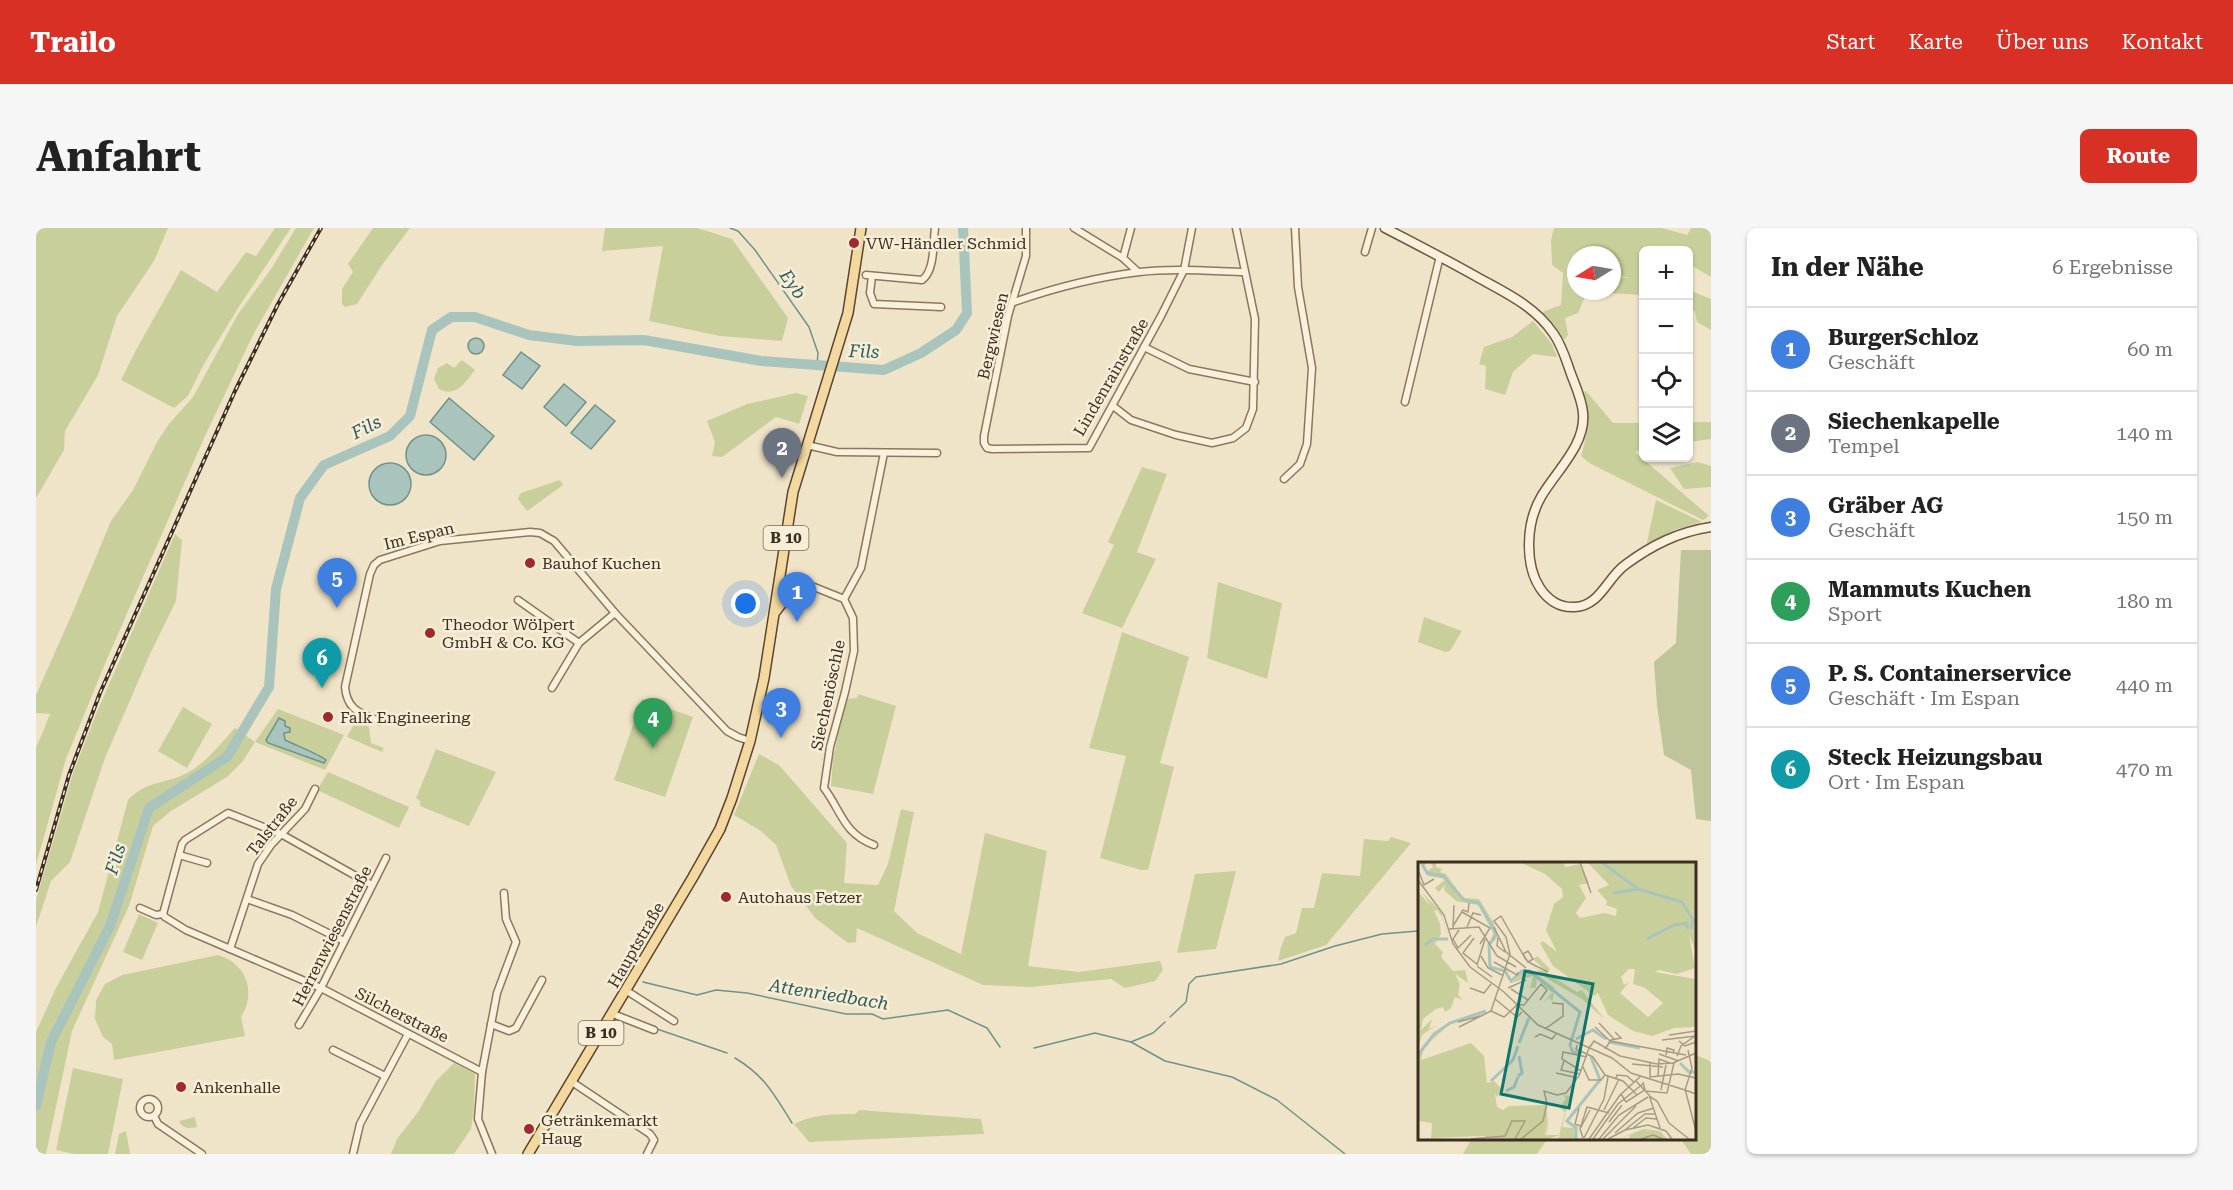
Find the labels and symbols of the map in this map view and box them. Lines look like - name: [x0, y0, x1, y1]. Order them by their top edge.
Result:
- place label: VW-Händler Schmid: [866, 234, 1027, 253]
- marker: VW-Händler Schmid: [847, 236, 861, 250]
- north arrow: [1567, 246, 1621, 300]
- water label: Eyb: [775, 264, 811, 303]
- street label: Bergwiesen: [974, 291, 1012, 381]
- street label: Lindenrainstraße: [1070, 315, 1152, 439]
- water label: Fils: [847, 340, 880, 362]
- water label: Fils: [347, 411, 385, 444]
- pin: 2: [762, 428, 802, 478]
- street label: Im Espan: [382, 518, 456, 554]
- road number: B 10: [764, 526, 808, 550]
- place label: Bauhof Kuchen: [542, 554, 661, 573]
- marker: Bauhof Kuchen: [523, 556, 537, 570]
- pin: 5: [318, 558, 356, 608]
- pin: 1: [778, 572, 816, 622]
- your location: [731, 589, 760, 618]
- place label: Theodor Wölpert GmbH & Co. KG: [442, 615, 575, 652]
- marker: Theodor Wölpert GmbH & Co. KG: [423, 626, 437, 640]
- pin: 6: [302, 638, 342, 688]
- street label: Siechenöschle: [807, 638, 849, 752]
- pin: 3: [762, 688, 800, 738]
- pin: 4: [634, 698, 672, 748]
- place label: Falk Engineering: [340, 708, 471, 727]
- marker: Falk Engineering: [321, 710, 335, 724]
- street label: Talstraße: [243, 792, 301, 860]
- water label: Fils: [100, 841, 130, 878]
- street label: Herrenwiesenstraße: [288, 862, 376, 1009]
- inset map: [1418, 862, 1696, 1139]
- place label: Autohaus Fetzer: [738, 888, 862, 907]
- marker: Autohaus Fetzer: [719, 890, 733, 904]
- street label: Hauptstraße: [604, 899, 668, 991]
- water label: Attenriedbach: [767, 974, 890, 1014]
- street label: Silcherstraße: [352, 983, 452, 1047]
- road number: B 10: [578, 1021, 624, 1045]
- place label: Ankenhalle: [193, 1078, 281, 1097]
- marker: Ankenhalle: [174, 1080, 188, 1094]
- place label: Getränkemarkt Haug: [541, 1111, 658, 1148]
- marker: Getränkemarkt Haug: [522, 1122, 536, 1136]

